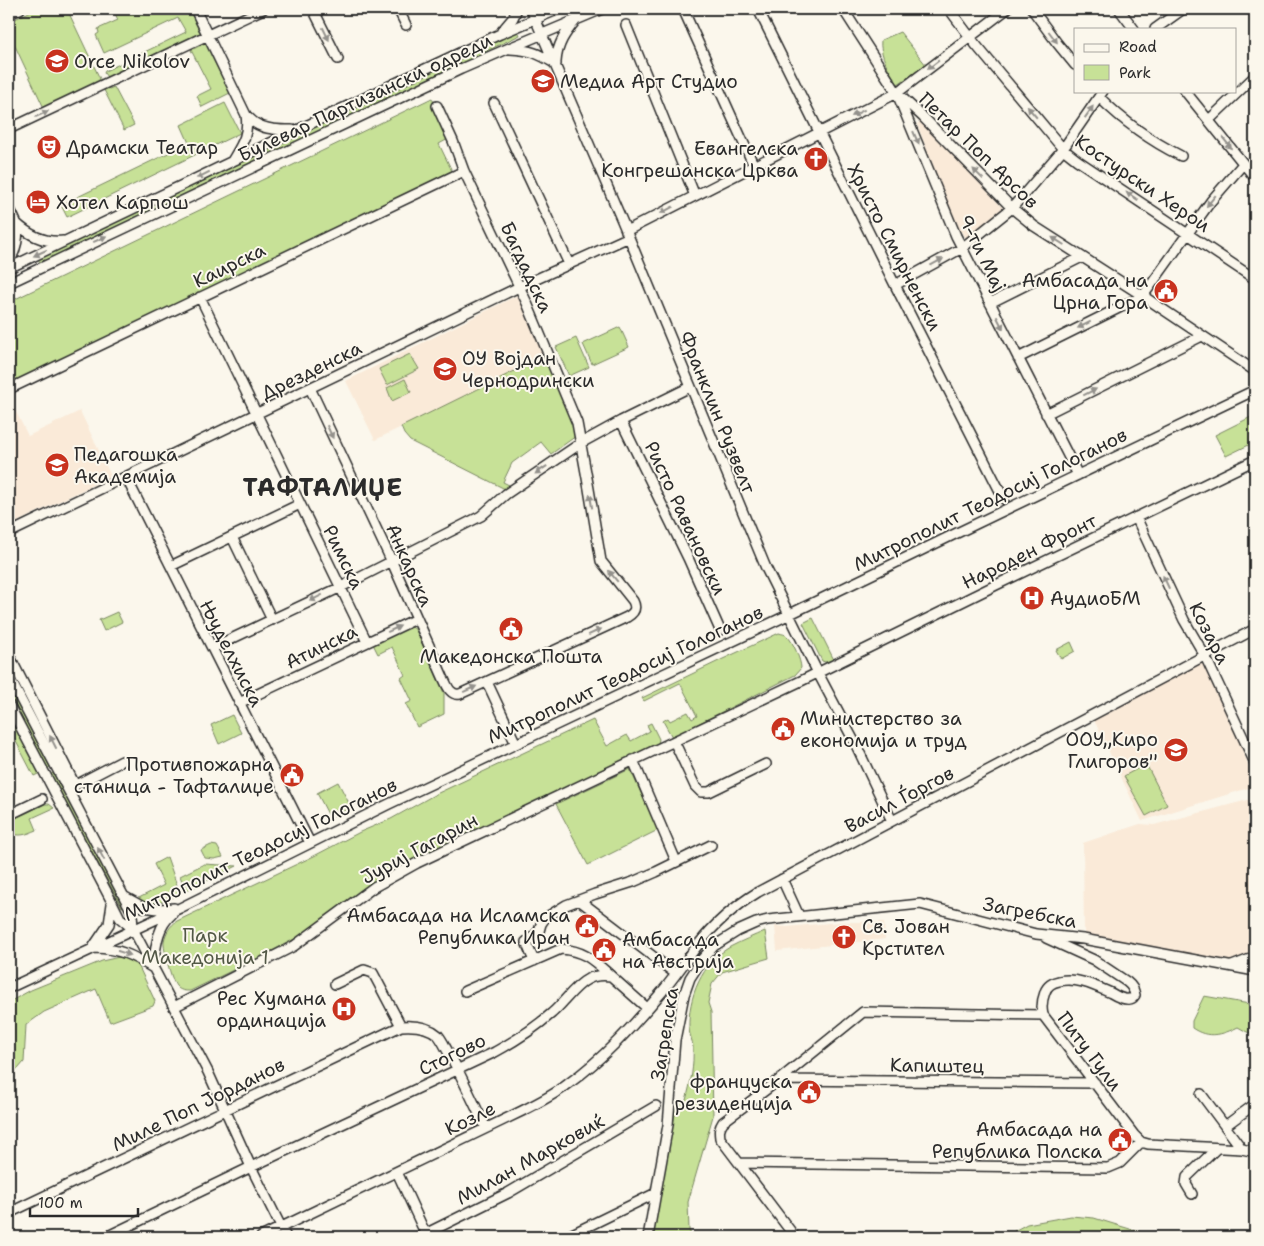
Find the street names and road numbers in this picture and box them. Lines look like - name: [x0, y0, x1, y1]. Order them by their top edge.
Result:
- street label: Булевар Партизански одреди: [234, 27, 496, 167]
- street label: Петар Поп Арсов: [913, 87, 1044, 214]
- street label: Костурски Херои: [1070, 129, 1215, 238]
- street label: Христо Смирненски: [842, 159, 948, 335]
- street label: 9-ти Мај: [953, 210, 1012, 296]
- street label: Багдадска: [495, 218, 559, 317]
- street label: Каирска: [189, 237, 270, 294]
- street label: Франклин Рузвелт: [674, 327, 762, 497]
- street label: Дрезденска: [257, 335, 366, 406]
- street label: Митрополит Теодосиј Гологанов: [849, 422, 1131, 577]
- street label: Ристо Равановски: [639, 437, 732, 599]
- street label: Народен Фронт: [958, 508, 1101, 595]
- street label: Анкарска: [380, 520, 439, 611]
- street label: Римска: [317, 521, 370, 594]
- street label: Њуделхиска: [194, 596, 269, 711]
- street label: Козара: [1183, 598, 1236, 669]
- street label: Митрополит Теодосиј Гологанов: [483, 599, 767, 750]
- street label: Атинска: [281, 618, 361, 675]
- street label: Васил Ѓоргов: [840, 759, 958, 839]
- street label: Митрополит Теодосиј Гологанов: [119, 772, 401, 927]
- street label: Јуриј Гагарин: [356, 807, 482, 890]
- street label: Загребска: [981, 891, 1079, 934]
- street label: Загрепска: [645, 985, 684, 1083]
- street label: Питу Гули: [1052, 1007, 1128, 1096]
- street label: Стогово: [414, 1027, 490, 1081]
- street label: Миле Поп Јорданов: [108, 1052, 289, 1157]
- street label: Капиштец: [890, 1052, 985, 1079]
- street label: Козле: [441, 1096, 500, 1141]
- street label: Милан Марковиќ: [452, 1108, 609, 1211]

